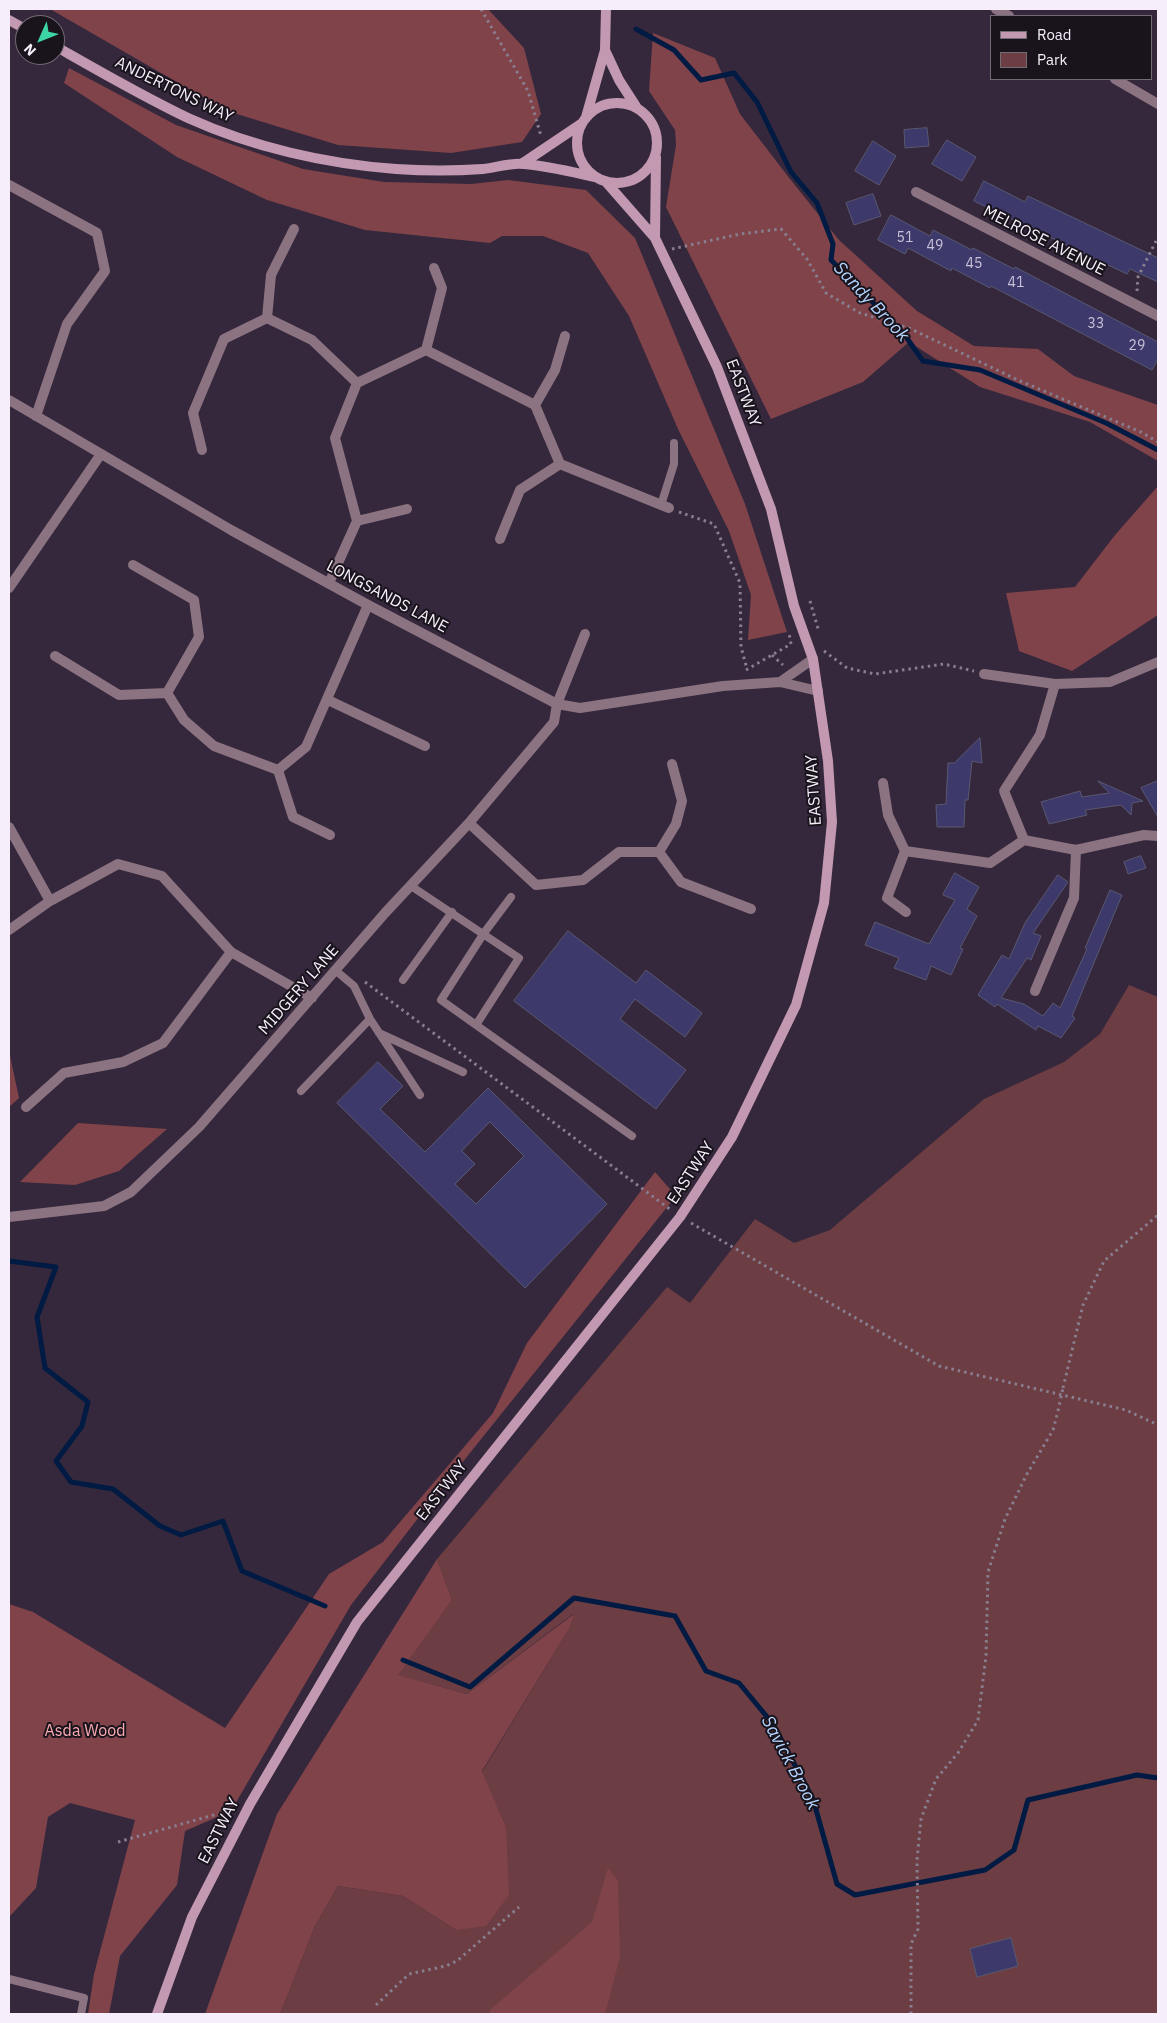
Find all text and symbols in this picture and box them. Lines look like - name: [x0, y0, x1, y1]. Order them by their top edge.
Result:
- north arrow: [15, 15, 65, 65]
- legend: [990, 15, 1152, 80]
- text: Road: [1037, 25, 1072, 44]
- text: N: [20, 40, 40, 60]
- text: Park: [1037, 50, 1067, 69]
- street label: ANDERTONS WAY: [112, 53, 236, 127]
- street label: MELROSE AVENUE: [980, 202, 1108, 280]
- house number: 51: [897, 230, 913, 246]
- house number: 49: [927, 238, 943, 254]
- house number: 45: [966, 256, 982, 272]
- water label: Sandy Brook: [829, 258, 913, 346]
- house number: 41: [1008, 275, 1024, 291]
- house number: 33: [1088, 316, 1104, 332]
- house number: 29: [1129, 338, 1145, 354]
- street label: EASTWAY: [721, 356, 765, 430]
- street label: LONGSANDS LANE: [323, 557, 451, 637]
- street label: EASTWAY: [802, 754, 826, 826]
- street label: MIDGERY LANE: [255, 941, 343, 1039]
- street label: EASTWAY: [664, 1138, 718, 1208]
- street label: EASTWAY: [413, 1457, 471, 1525]
- water label: Savick Brook: [756, 1712, 824, 1814]
- park label: Asda Wood: [45, 1721, 125, 1741]
- street label: EASTWAY: [194, 1795, 244, 1867]

